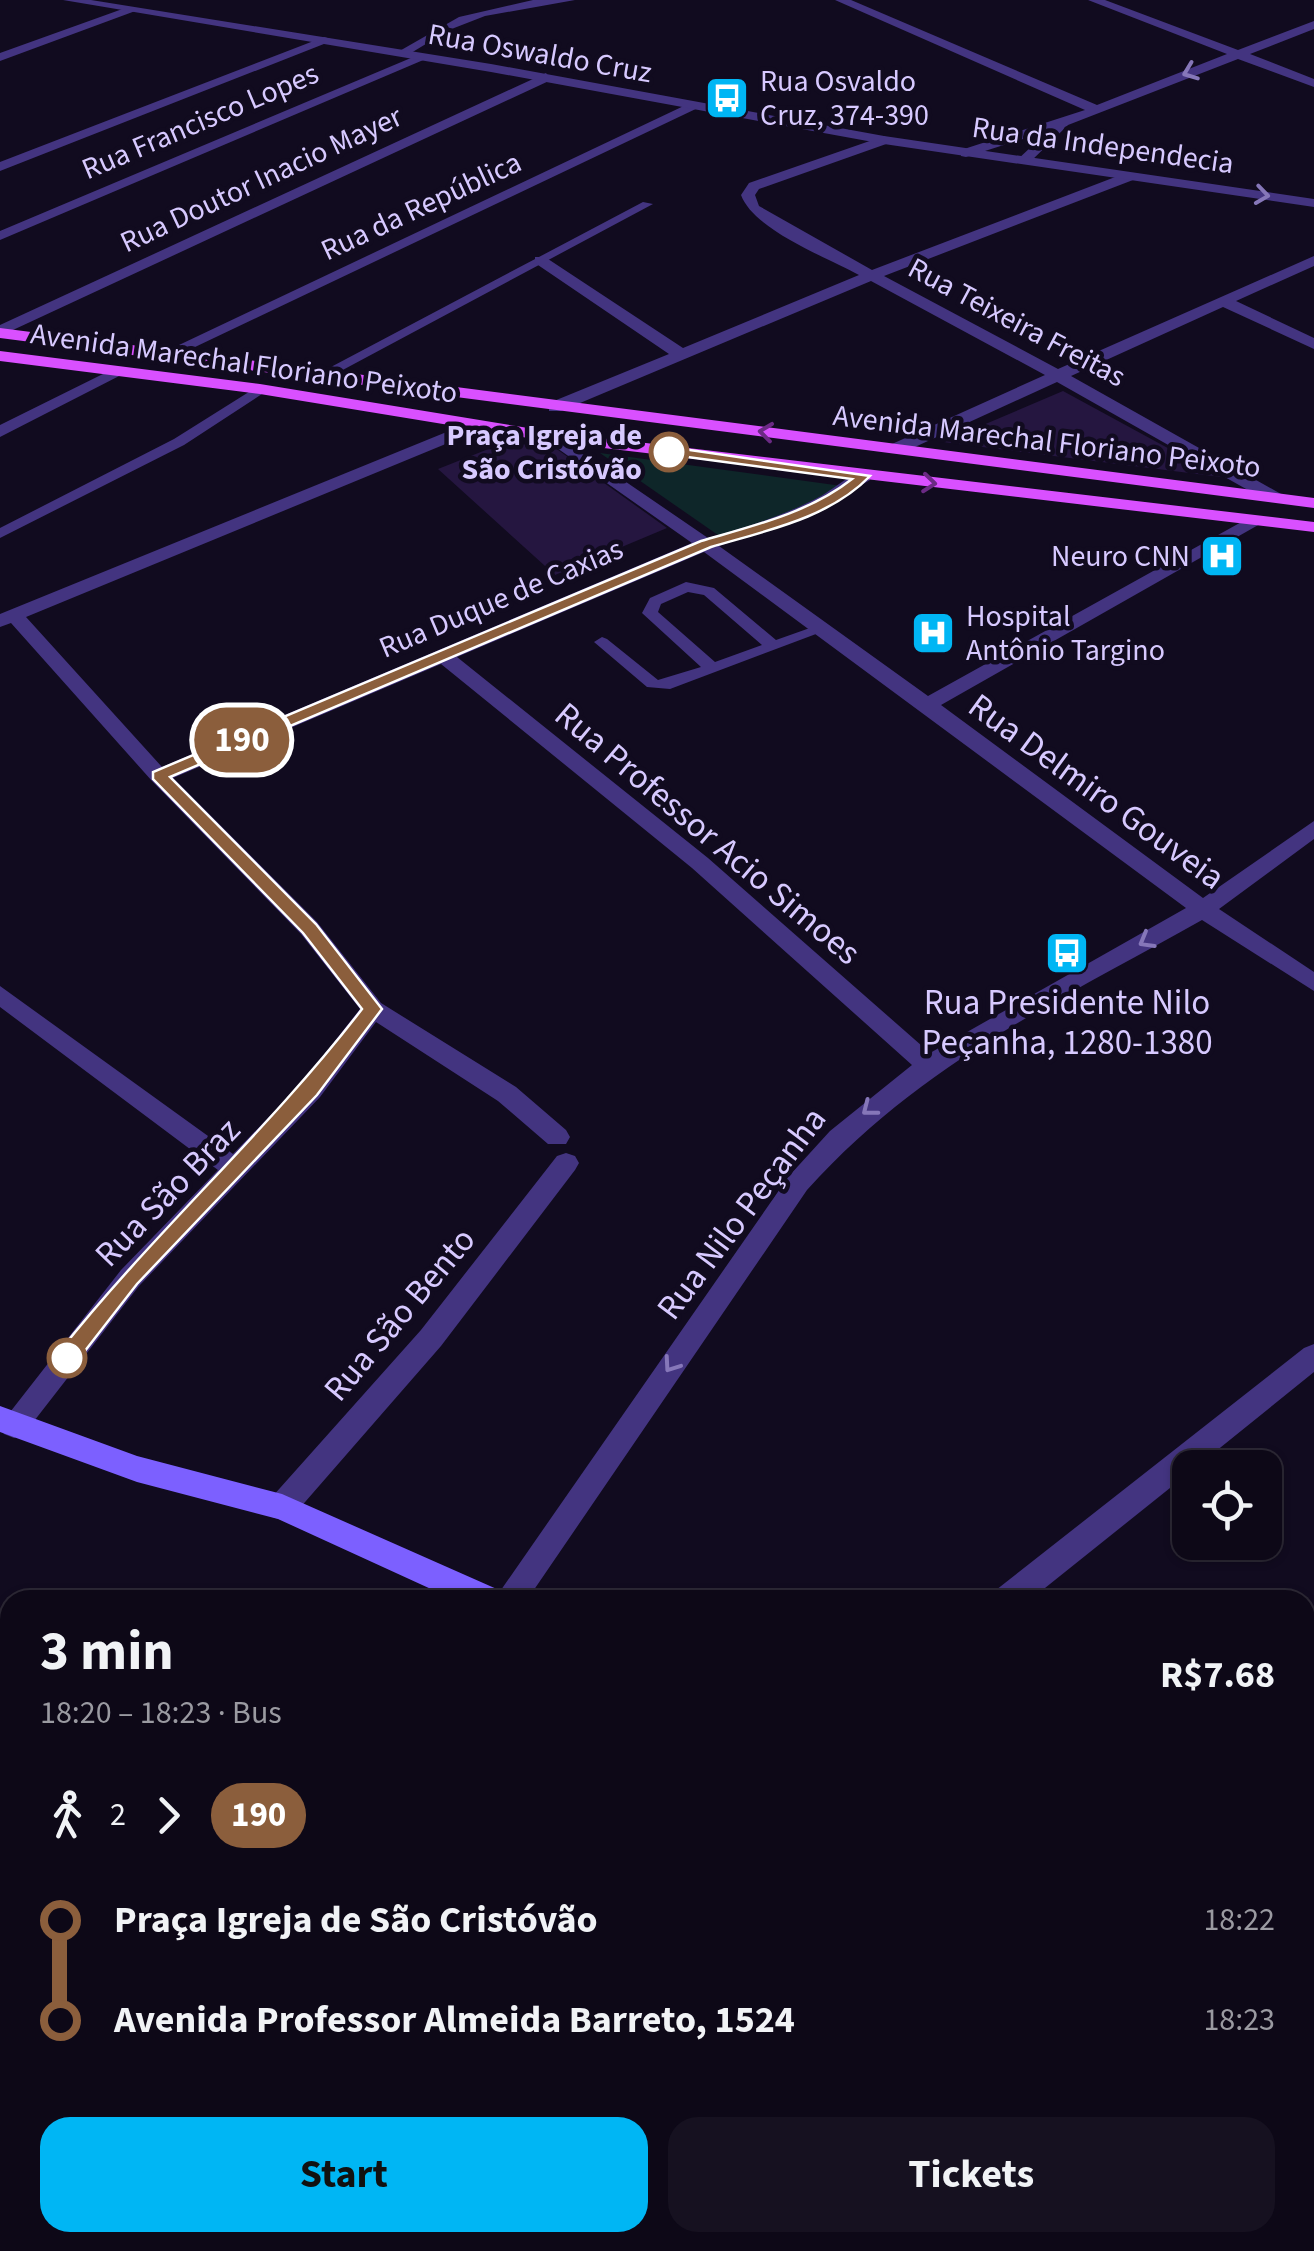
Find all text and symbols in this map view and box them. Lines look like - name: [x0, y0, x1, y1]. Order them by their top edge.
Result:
- street label: Rua Oswaldo Cruz: [425, 13, 655, 94]
- street label: Rua Francisco Lopes: [75, 52, 325, 191]
- place label: Rua Osvaldo Cruz, 374-390: [760, 60, 929, 137]
- one-way arrow: [1182, 60, 1200, 80]
- bus stop icon: Rua Osvaldo Cruz, 374-390: [704, 75, 750, 121]
- street label: Rua Doutor Inacio Mayer: [113, 95, 410, 264]
- street label: Rua da Independecia: [969, 106, 1237, 185]
- street label: Rua da República: [314, 141, 529, 272]
- one-way arrow: [1254, 184, 1270, 205]
- street label: Rua Teixeira Freitas: [900, 247, 1133, 398]
- street label: Avenida Marechal Floriano Peixoto: [28, 312, 460, 415]
- street label: Avenida Marechal Floriano Peixoto: [831, 394, 1263, 489]
- place label: Praça Igreja de São Cristóvão: [447, 414, 642, 491]
- one-way arrow: [758, 422, 774, 443]
- marker: Praça Igreja de São Cristóvão: [650, 433, 688, 471]
- one-way arrow: [921, 472, 937, 493]
- street label: Rua Duque de Caxias: [372, 528, 630, 669]
- hospital icon: Neuro CNN: [1199, 533, 1245, 579]
- place label: Neuro CNN: [1051, 535, 1190, 578]
- place label: Hospital Antônio Targino: [966, 595, 1165, 672]
- hospital icon: Hospital Antônio Targino: [910, 610, 956, 656]
- street label: Rua Delmiro Gouveia: [958, 682, 1235, 902]
- street label: Rua Professor Acio Simoes: [544, 691, 871, 977]
- line badge: 190: [184, 708, 300, 772]
- text: 190: [214, 715, 270, 765]
- one-way arrow: [1139, 928, 1157, 948]
- bus stop icon: Rua Presidente Nilo Peçanha, 1280-1380: [1044, 930, 1090, 976]
- place label: Rua Presidente Nilo Peçanha, 1280-1380: [921, 978, 1213, 1068]
- street label: Rua Nilo Peçanha: [645, 1097, 839, 1331]
- one-way arrow: [862, 1097, 880, 1114]
- street label: Rua São Braz: [84, 1107, 252, 1279]
- street label: Rua São Bento: [312, 1217, 487, 1412]
- unlabelled marker: [48, 1339, 86, 1377]
- one-way arrow: [665, 1354, 683, 1372]
- map controls: [1172, 1450, 1282, 1560]
- button: locate: [1172, 1450, 1282, 1560]
- text: 3 min: [40, 1613, 174, 1691]
- text: R$7.68: [1160, 1648, 1275, 1702]
- text: 18:20 – 18:23 · Bus: [40, 1690, 282, 1736]
- icon: walk: [40, 1788, 95, 1843]
- icon: forward: [141, 1788, 196, 1843]
- text: 190: [231, 1790, 286, 1840]
- text: 2: [110, 1792, 126, 1838]
- text: Praça Igreja de São Cristóvão: [114, 1893, 598, 1947]
- text: 18:22: [1203, 1897, 1275, 1943]
- text: Avenida Professor Almeida Barreto, 1524: [114, 1993, 795, 2047]
- text: 18:23: [1203, 1997, 1275, 2043]
- button: Start: [40, 2117, 648, 2232]
- button: Tickets: [668, 2117, 1275, 2232]

